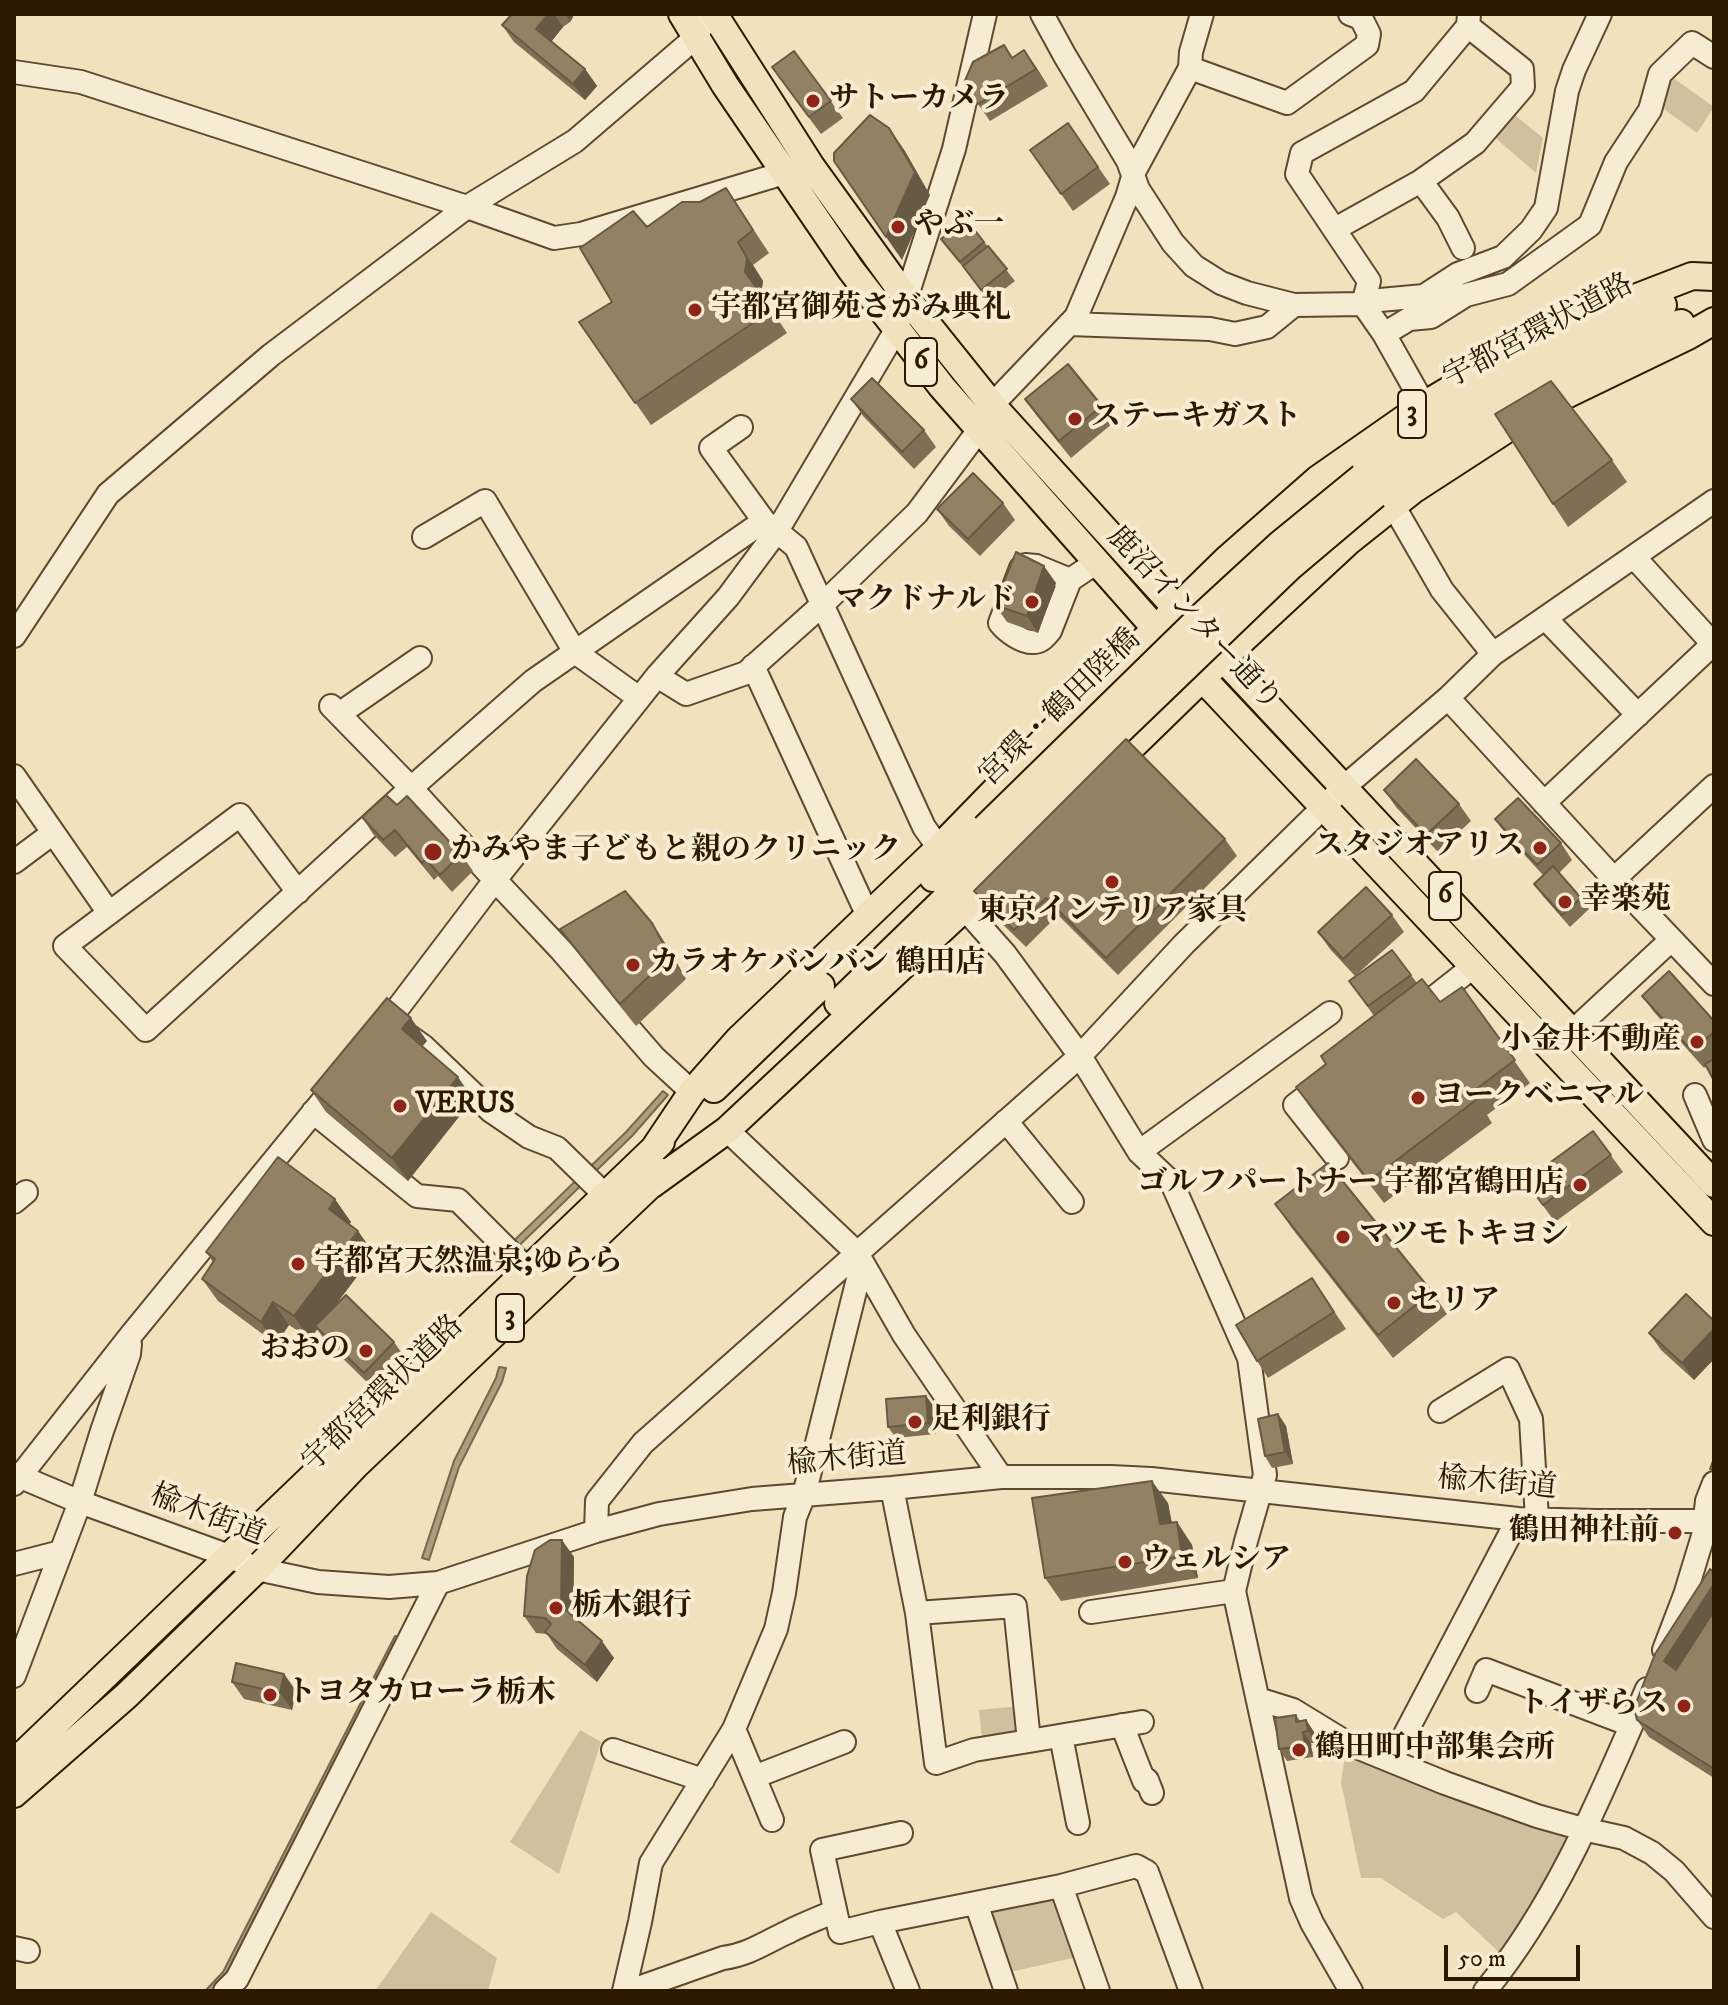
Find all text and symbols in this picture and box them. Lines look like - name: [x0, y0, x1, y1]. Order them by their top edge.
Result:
- place label: サトーカメラ: [829, 83, 1009, 119]
- marker: サトーカメラ: [804, 92, 822, 110]
- place label: やぶ一: [914, 209, 1004, 245]
- marker: やぶ一: [889, 218, 907, 236]
- street label: 宇都宮環状道路: [1438, 268, 1640, 398]
- place label: 宇都宮御苑さがみ典礼: [711, 292, 1011, 328]
- marker: 宇都宮御苑さがみ典礼: [686, 301, 704, 319]
- road number: 6: [905, 338, 937, 386]
- road number: 3: [1398, 390, 1426, 438]
- place label: ステーキガスト: [1091, 401, 1301, 437]
- marker: ステーキガスト: [1066, 410, 1084, 428]
- street label: 鹿沼インター通り: [1098, 520, 1288, 720]
- place label: マクドナルド: [836, 584, 1016, 620]
- marker: マクドナルド: [1023, 593, 1041, 611]
- street label: 宮環・鶴田陸橋: [973, 623, 1149, 795]
- place label: スタジオアリス: [1314, 830, 1524, 866]
- place label: かみやま子どもと親のクリニック: [451, 834, 901, 870]
- marker: スタジオアリス: [1531, 839, 1549, 857]
- marker: かみやま子どもと親のクリニック: [422, 841, 444, 863]
- road number: 6: [1429, 872, 1461, 920]
- marker: 東京インテリア家具: [1103, 873, 1121, 891]
- place label: 幸楽苑: [1581, 884, 1671, 920]
- marker: 幸楽苑: [1556, 893, 1574, 911]
- place label: 東京インテリア家具: [977, 895, 1247, 931]
- place label: カラオケバンバン 鶴田店: [649, 947, 985, 983]
- marker: カラオケバンバン 鶴田店: [624, 956, 642, 974]
- place label: 小金井不動産: [1501, 1024, 1681, 1060]
- marker: 小金井不動産: [1688, 1033, 1706, 1051]
- place label: ヨークベニマル: [1434, 1080, 1644, 1116]
- place label: VERUS: [416, 1088, 515, 1124]
- marker: ヨークベニマル: [1409, 1089, 1427, 1107]
- marker: VERUS: [391, 1097, 409, 1115]
- place label: ゴルフパートナー 宇都宮鶴田店: [1138, 1167, 1564, 1203]
- marker: ゴルフパートナー 宇都宮鶴田店: [1571, 1176, 1589, 1194]
- place label: マツモトキヨシ: [1359, 1219, 1569, 1255]
- marker: マツモトキヨシ: [1334, 1228, 1352, 1246]
- place label: 宇都宮天然温泉;ゆらら: [314, 1246, 623, 1282]
- marker: 宇都宮天然温泉;ゆらら: [289, 1255, 307, 1273]
- place label: セリア: [1410, 1285, 1500, 1321]
- road number: 3: [496, 1294, 524, 1342]
- marker: セリア: [1385, 1294, 1403, 1312]
- street label: 宇都宮環状道路: [296, 1309, 472, 1481]
- place label: おおの: [260, 1333, 350, 1369]
- marker: おおの: [357, 1342, 375, 1360]
- place label: 足利銀行: [931, 1404, 1051, 1440]
- marker: 足利銀行: [906, 1413, 924, 1431]
- street label: 楡木街道: [786, 1438, 908, 1484]
- street label: 楡木街道: [1436, 1462, 1558, 1508]
- street label: 楡木街道: [145, 1479, 269, 1555]
- place label: 鶴田神社前: [1509, 1515, 1659, 1551]
- marker: 鶴田神社前: [1666, 1524, 1684, 1542]
- place label: ウェルシア: [1141, 1544, 1291, 1580]
- marker: ウェルシア: [1116, 1553, 1134, 1571]
- place label: 栃木銀行: [572, 1590, 692, 1626]
- marker: 栃木銀行: [547, 1599, 565, 1617]
- place label: トヨタカローラ栃木: [286, 1677, 556, 1713]
- marker: トヨタカローラ栃木: [261, 1686, 279, 1704]
- place label: トイザらス: [1518, 1688, 1668, 1724]
- marker: トイザらス: [1675, 1697, 1693, 1715]
- place label: 鶴田町中部集会所: [1315, 1732, 1555, 1768]
- marker: 鶴田町中部集会所: [1290, 1741, 1308, 1759]
- scale bar: [1448, 1929, 1584, 1979]
- text: 50 m: [1458, 1944, 1506, 1974]

